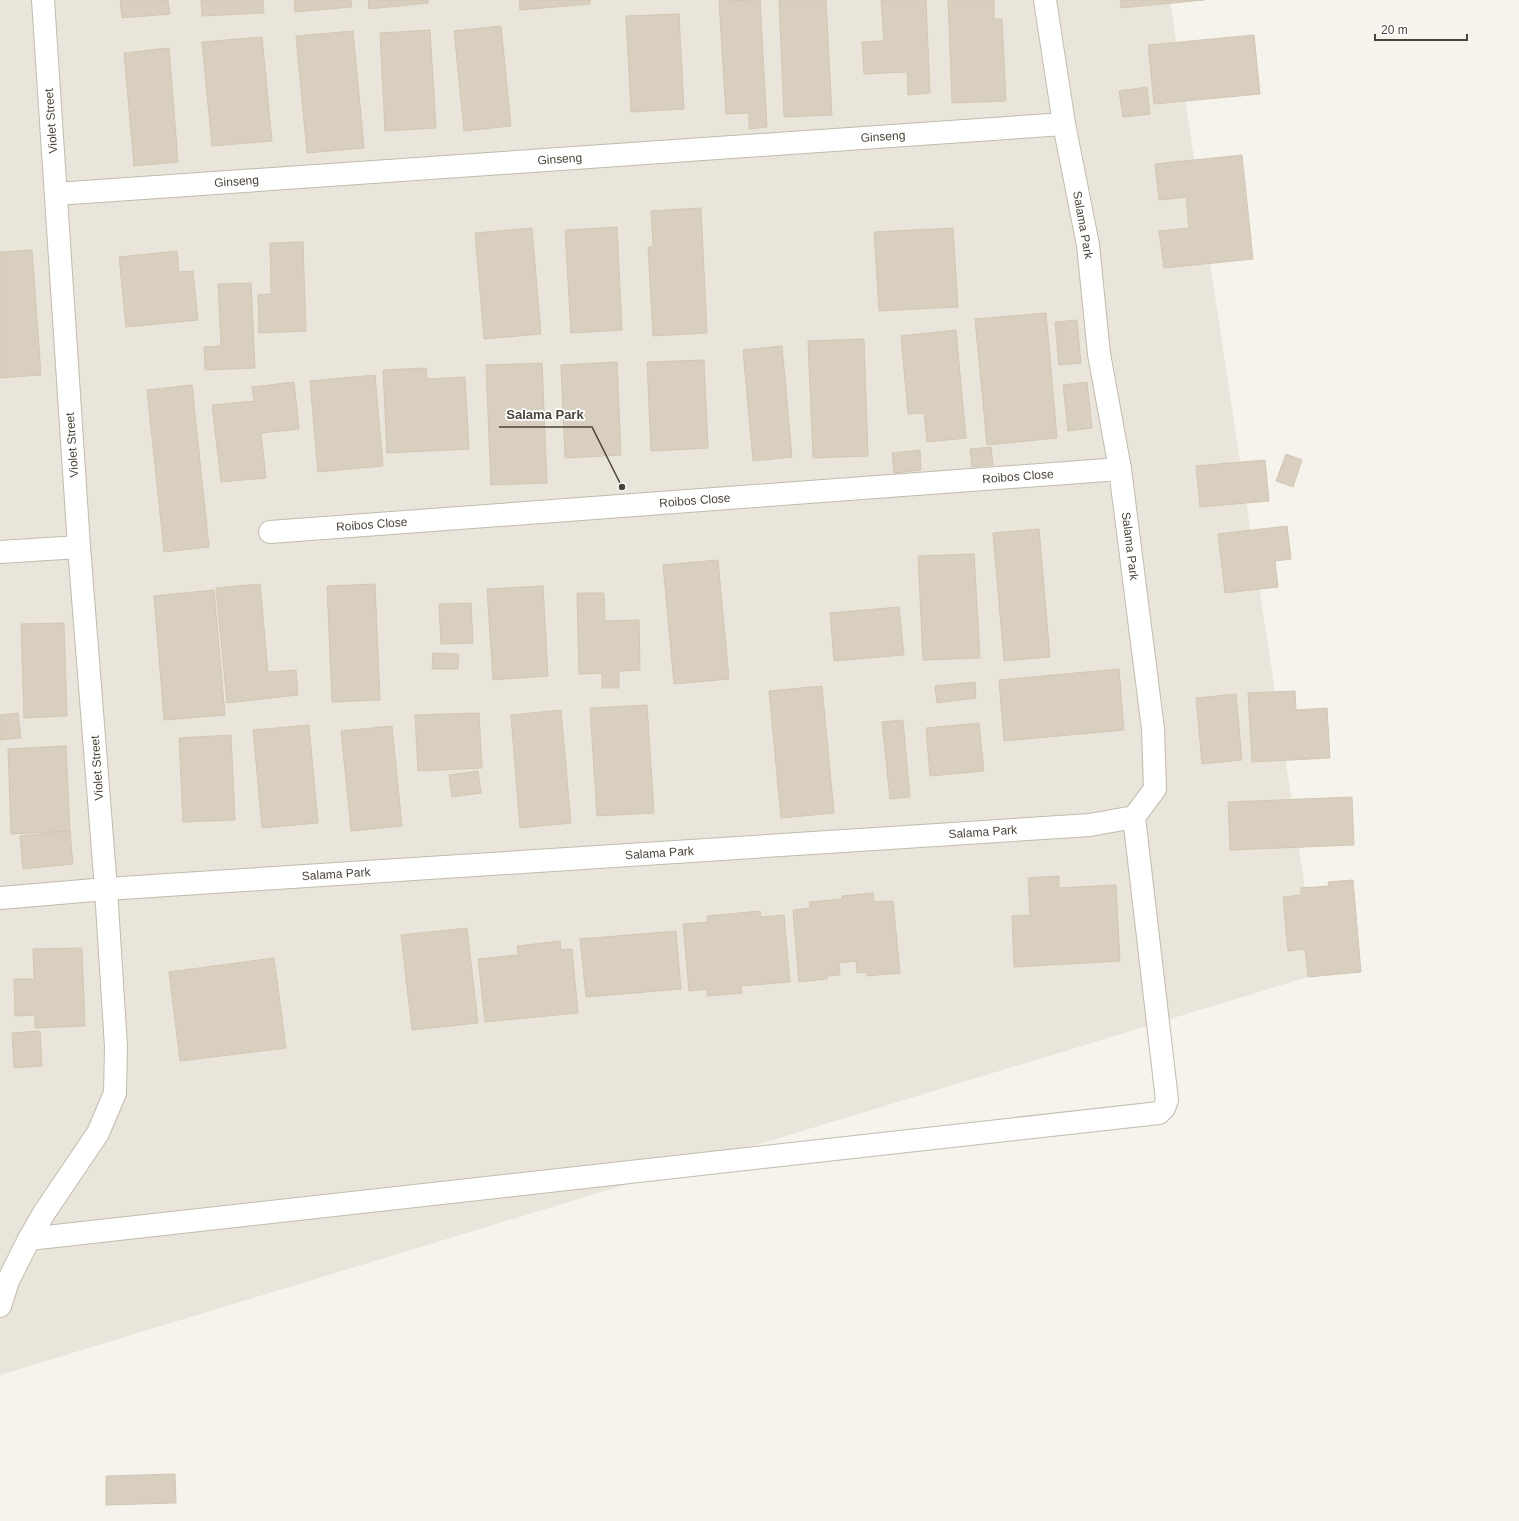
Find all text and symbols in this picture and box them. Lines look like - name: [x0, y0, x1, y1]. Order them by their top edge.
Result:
- scale bar: [1375, 16, 1467, 42]
- text: 20 m: [1381, 23, 1408, 37]
- street label: Violet Street: [42, 87, 60, 154]
- street label: Ginseng: [860, 128, 906, 145]
- street label: Ginseng: [537, 150, 583, 168]
- street label: Ginseng: [214, 173, 259, 190]
- street label: Salama Park: [1070, 190, 1096, 261]
- callout: Salama Park: [499, 402, 592, 427]
- text: Salama Park: [506, 407, 584, 422]
- street label: Violet Street: [63, 411, 81, 478]
- street label: Roibos Close: [982, 467, 1054, 486]
- street label: Roibos Close: [659, 491, 731, 510]
- street label: Salama Park: [1119, 511, 1141, 582]
- street label: Roibos Close: [336, 515, 408, 534]
- street label: Violet Street: [88, 734, 106, 801]
- street label: Salama Park: [948, 823, 1019, 841]
- street label: Salama Park: [625, 844, 695, 862]
- street label: Salama Park: [301, 865, 372, 883]

